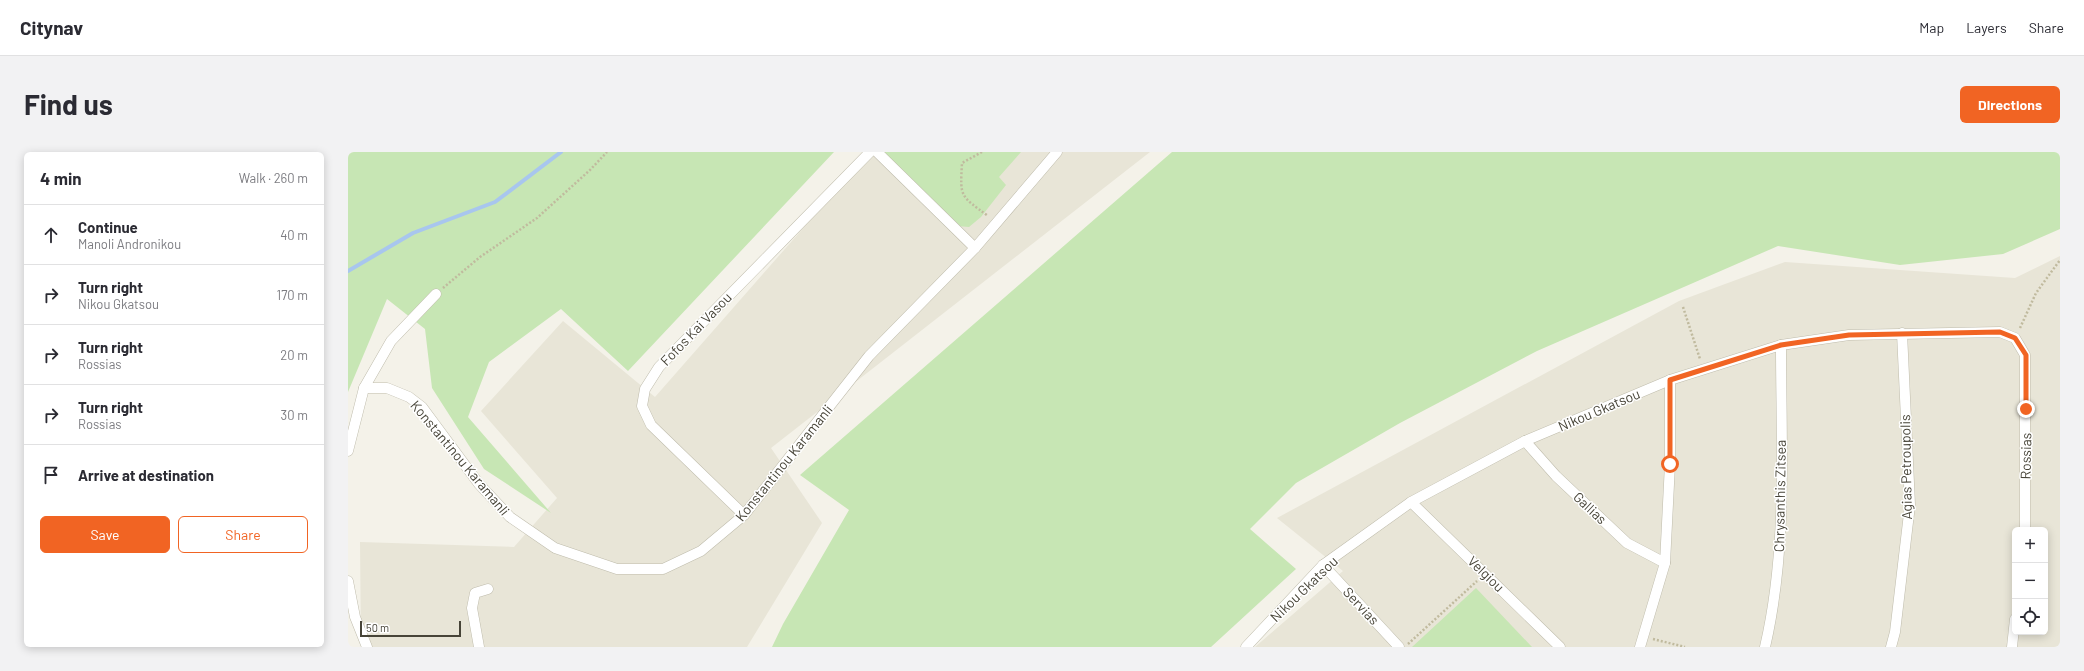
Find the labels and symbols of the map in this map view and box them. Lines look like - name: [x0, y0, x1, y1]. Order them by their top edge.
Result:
- street label: Fofos Kai Vasou: [656, 289, 735, 369]
- street label: Nikou Gkatsou: [1555, 385, 1642, 434]
- street label: Konstantinou Karamanli: [407, 397, 514, 519]
- route end: [2017, 400, 2035, 418]
- street label: Konstantinou Karamanli: [731, 401, 836, 524]
- street label: Agias Petroupolis: [1896, 414, 1915, 520]
- street label: Rossias: [2017, 432, 2034, 480]
- street label: Chrysanthis Zitsea: [1770, 440, 1789, 552]
- route start: [1661, 455, 1679, 473]
- street label: Gallias: [1570, 488, 1611, 528]
- street label: Nikou Gkatsou: [1266, 552, 1341, 625]
- street label: Velgiou: [1464, 552, 1508, 595]
- street label: Servias: [1340, 583, 1383, 628]
- scale bar: [360, 619, 461, 638]

